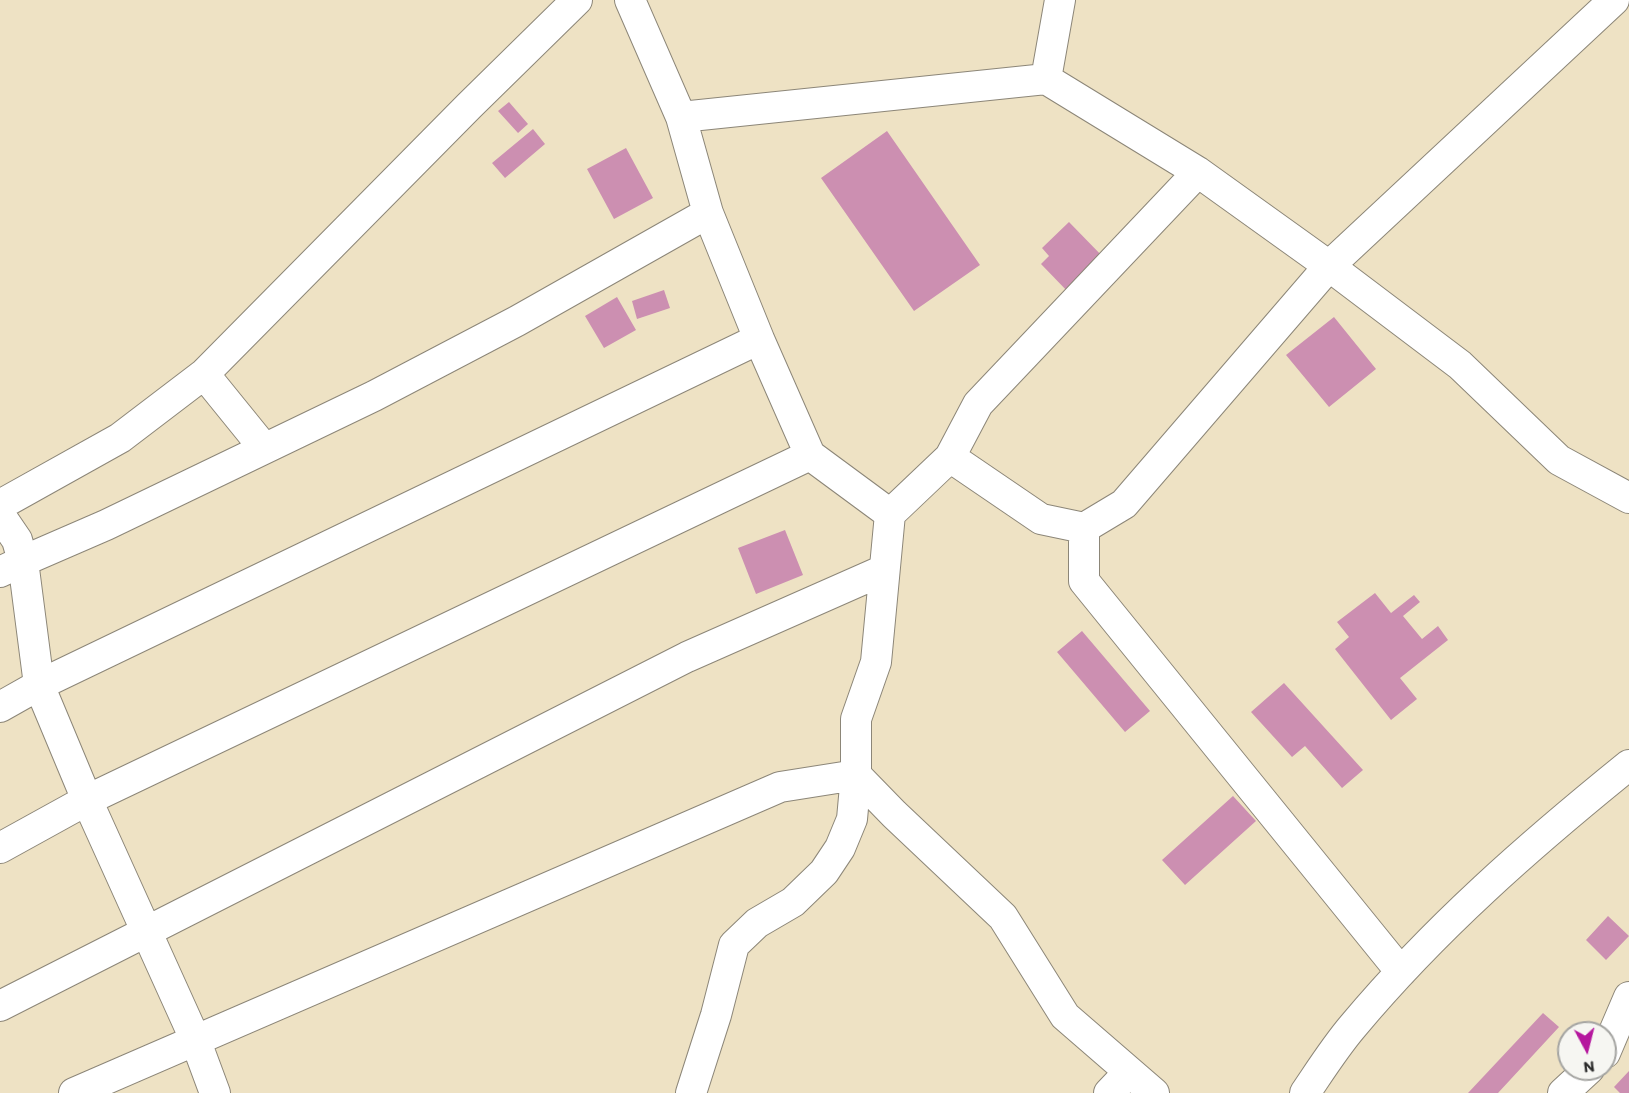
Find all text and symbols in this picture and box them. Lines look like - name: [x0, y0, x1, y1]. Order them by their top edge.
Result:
- north arrow: [1557, 1021, 1617, 1081]
- text: N: [1582, 1057, 1596, 1077]

